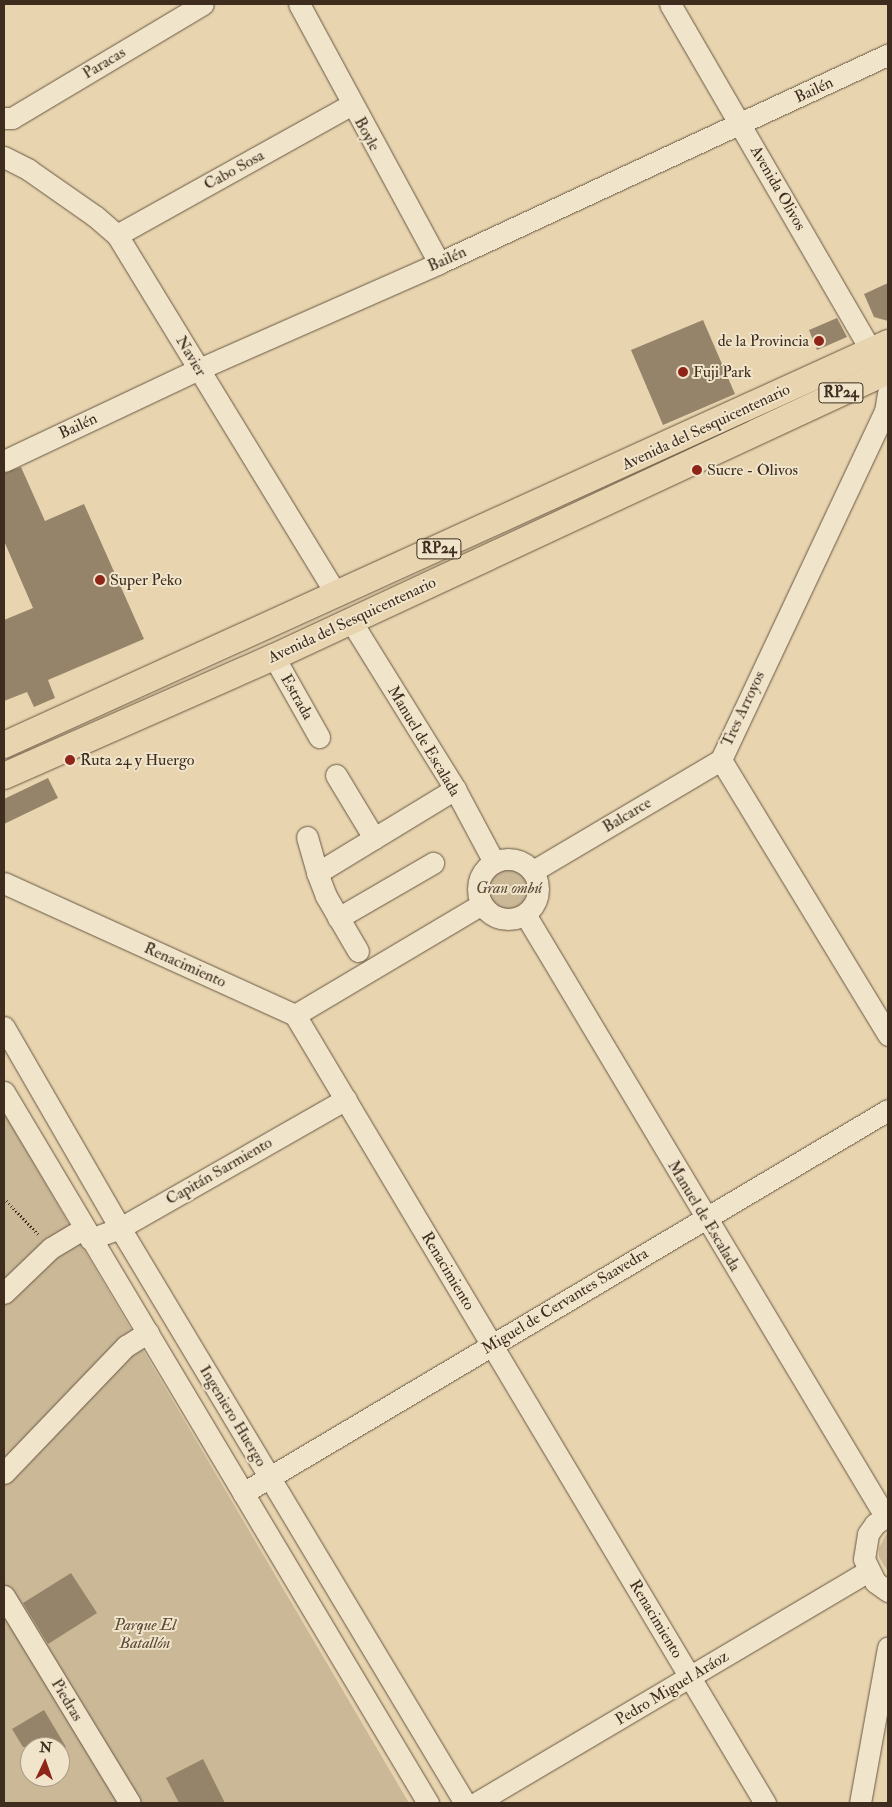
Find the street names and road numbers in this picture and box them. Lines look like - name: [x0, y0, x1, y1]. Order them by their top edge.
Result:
- street label: Paracas: [79, 43, 129, 83]
- street label: Bailén: [792, 73, 836, 107]
- street label: Boyle: [350, 114, 384, 154]
- street label: Avenida Olivos: [746, 142, 810, 234]
- street label: Cabo Sosa: [201, 146, 267, 194]
- street label: Bailén: [425, 242, 469, 276]
- street label: Navier: [171, 332, 211, 380]
- street label: Avenida del Sesquicentenario: [619, 380, 793, 474]
- road number: RP24: [817, 380, 865, 406]
- street label: Bailén: [56, 409, 100, 443]
- road number: RP24: [415, 536, 463, 562]
- street label: Avenida del Sesquicentenario: [265, 573, 439, 667]
- street label: Tres Arroyos: [717, 668, 769, 750]
- street label: Estrada: [276, 671, 318, 723]
- street label: Manuel de Escalada: [383, 682, 465, 800]
- street label: Balcarce: [599, 793, 655, 837]
- street label: Renacimiento: [141, 938, 229, 992]
- street label: Capitán Sarmiento: [162, 1133, 276, 1209]
- street label: Manuel de Escalada: [663, 1157, 745, 1275]
- street label: Renacimiento: [417, 1228, 479, 1314]
- street label: Miguel de Cervantes Saavedra: [478, 1244, 652, 1358]
- street label: Ingeniero Huergo: [195, 1362, 271, 1470]
- street label: Renacimiento: [625, 1576, 687, 1662]
- street label: Pedro Miguel Aráoz: [612, 1647, 732, 1729]
- street label: Piedras: [47, 1675, 87, 1725]

